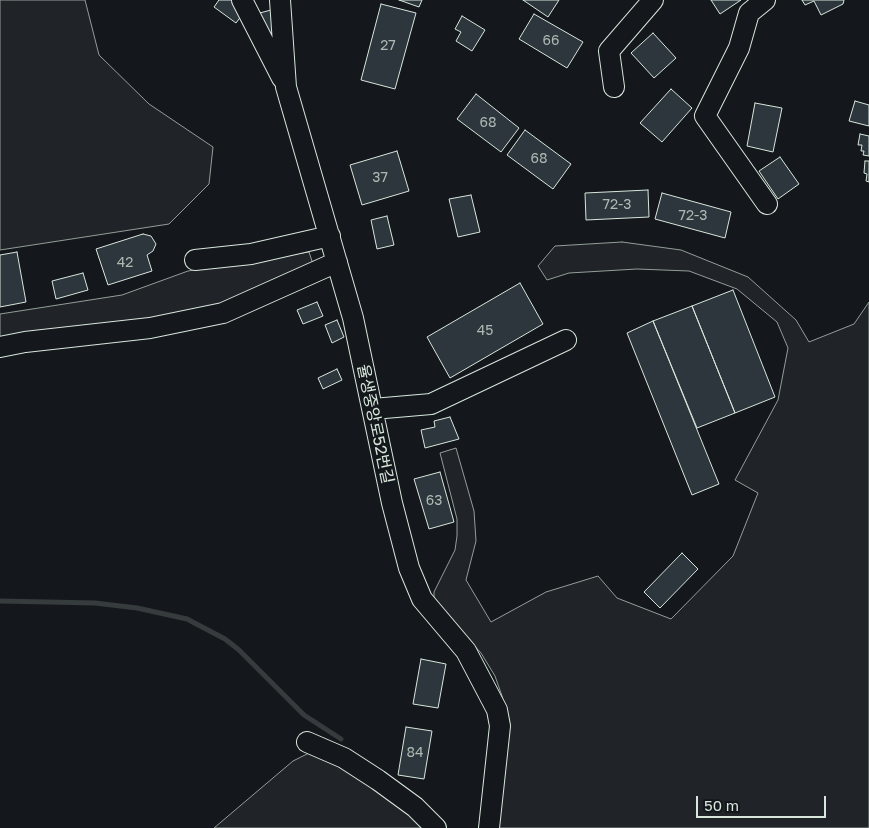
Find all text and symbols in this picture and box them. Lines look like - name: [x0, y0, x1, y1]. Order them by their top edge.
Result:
- house number: 66: [543, 33, 559, 49]
- house number: 27: [380, 38, 396, 54]
- house number: 68: [479, 115, 497, 131]
- house number: 68: [530, 151, 548, 167]
- house number: 37: [372, 170, 388, 186]
- house number: 72-3: [602, 197, 632, 213]
- house number: 72-3: [678, 208, 708, 224]
- house number: 42: [117, 255, 133, 271]
- house number: 45: [477, 323, 493, 339]
- street label: 율생중앙로52번길: [353, 363, 397, 485]
- house number: 63: [426, 493, 442, 509]
- house number: 84: [406, 745, 424, 761]
- scale bar: [699, 786, 829, 818]
- text: 50 m: [704, 796, 739, 814]

